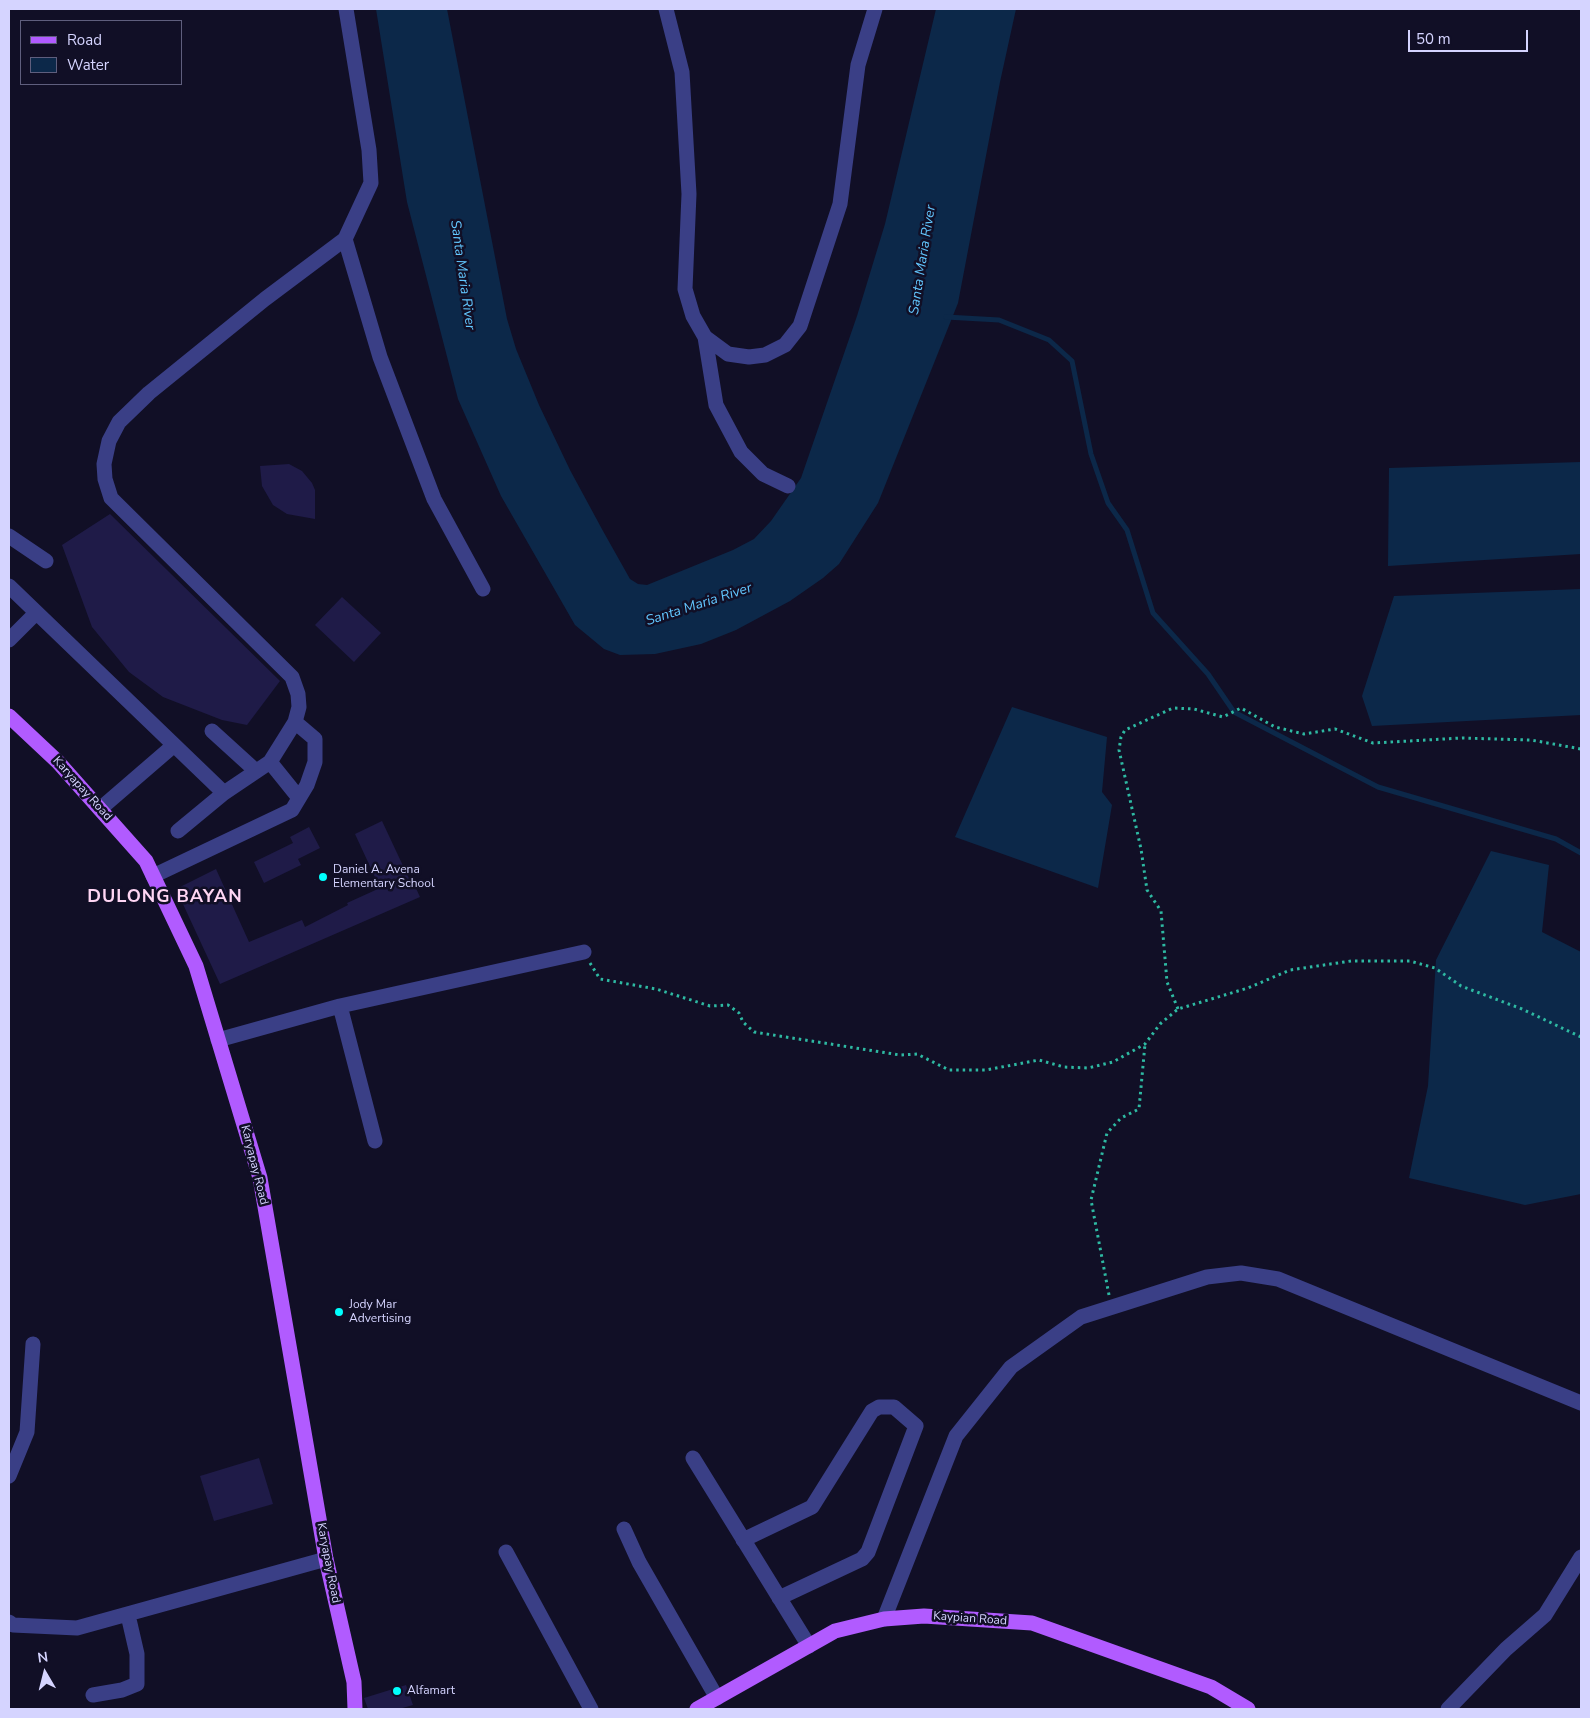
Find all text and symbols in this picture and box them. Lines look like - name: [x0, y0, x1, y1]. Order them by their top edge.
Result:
- legend: [20, 20, 182, 85]
- scale bar: [1410, 20, 1530, 52]
- text: 50 m: [1416, 29, 1451, 49]
- text: Road: [67, 30, 102, 50]
- text: Water: [67, 55, 109, 75]
- water label: Santa Maria River: [906, 204, 940, 316]
- water label: Santa Maria River: [446, 219, 478, 331]
- water label: Santa Maria River: [644, 580, 754, 630]
- street label: Karyapay Road: [49, 754, 115, 824]
- place label: Daniel A. Avena Elementary School: [333, 863, 434, 891]
- marker: Daniel A. Avena Elementary School: [317, 871, 329, 883]
- district label: DULONG BAYAN: [86, 887, 244, 909]
- street label: Karyapay Road: [237, 1124, 271, 1206]
- place label: Jody Mar Advertising: [349, 1298, 411, 1326]
- marker: Jody Mar Advertising: [333, 1306, 345, 1318]
- street label: Karyapay Road: [313, 1522, 343, 1604]
- street label: Kaypian Road: [933, 1609, 1007, 1629]
- north arrow: [20, 1648, 70, 1698]
- text: N: [36, 1648, 49, 1668]
- place label: Alfamart: [407, 1684, 455, 1698]
- marker: Alfamart: [391, 1685, 403, 1697]

